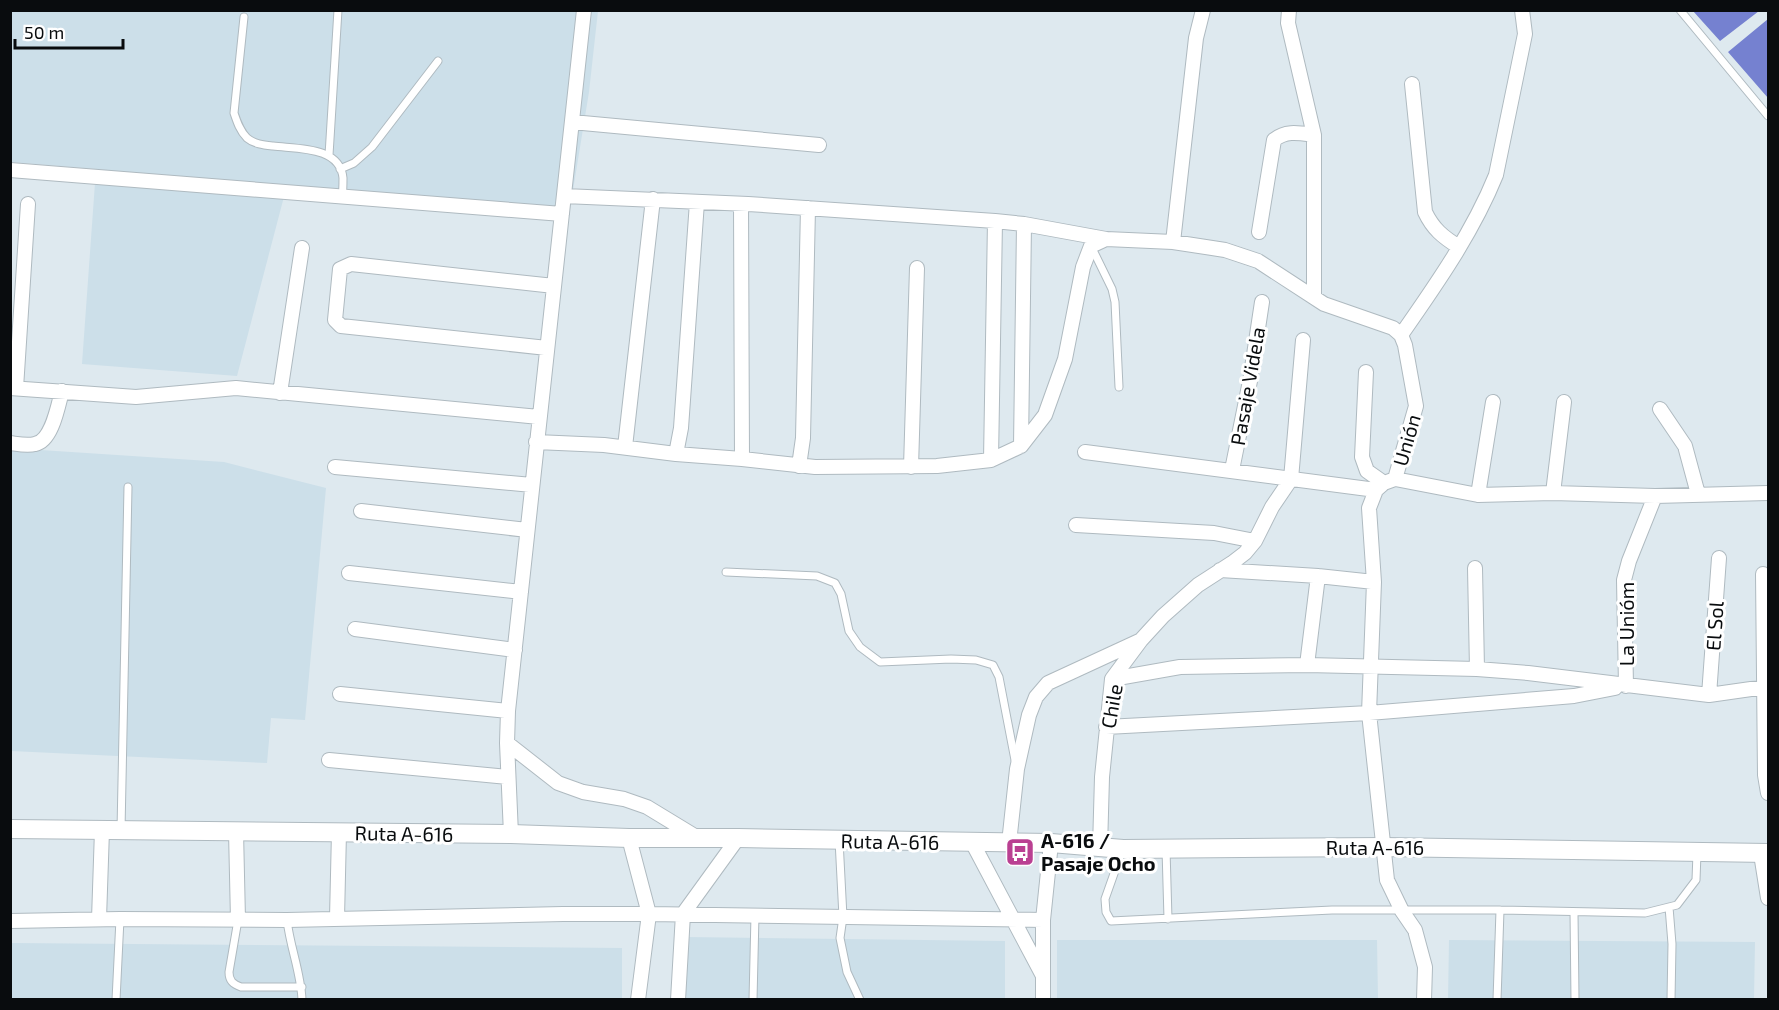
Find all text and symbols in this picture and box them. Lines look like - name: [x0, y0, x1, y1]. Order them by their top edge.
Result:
- scale bar: [15, 12, 123, 50]
- text: 50 m: [24, 21, 64, 43]
- street label: Pasaje Videla: [1225, 325, 1269, 447]
- street label: Unión: [1387, 411, 1425, 469]
- street label: La Unióm: [1614, 582, 1638, 666]
- street label: El Sol: [1700, 600, 1728, 652]
- street label: Chile: [1095, 682, 1127, 730]
- street label: Ruta A-616: [354, 820, 454, 846]
- street label: Ruta A-616: [840, 828, 940, 854]
- place label: A-616 / Pasaje Ocho: [1041, 828, 1156, 875]
- street label: Ruta A-616: [1326, 835, 1424, 859]
- bus stop icon: A-616 / Pasaje Ocho: [1004, 836, 1036, 868]

